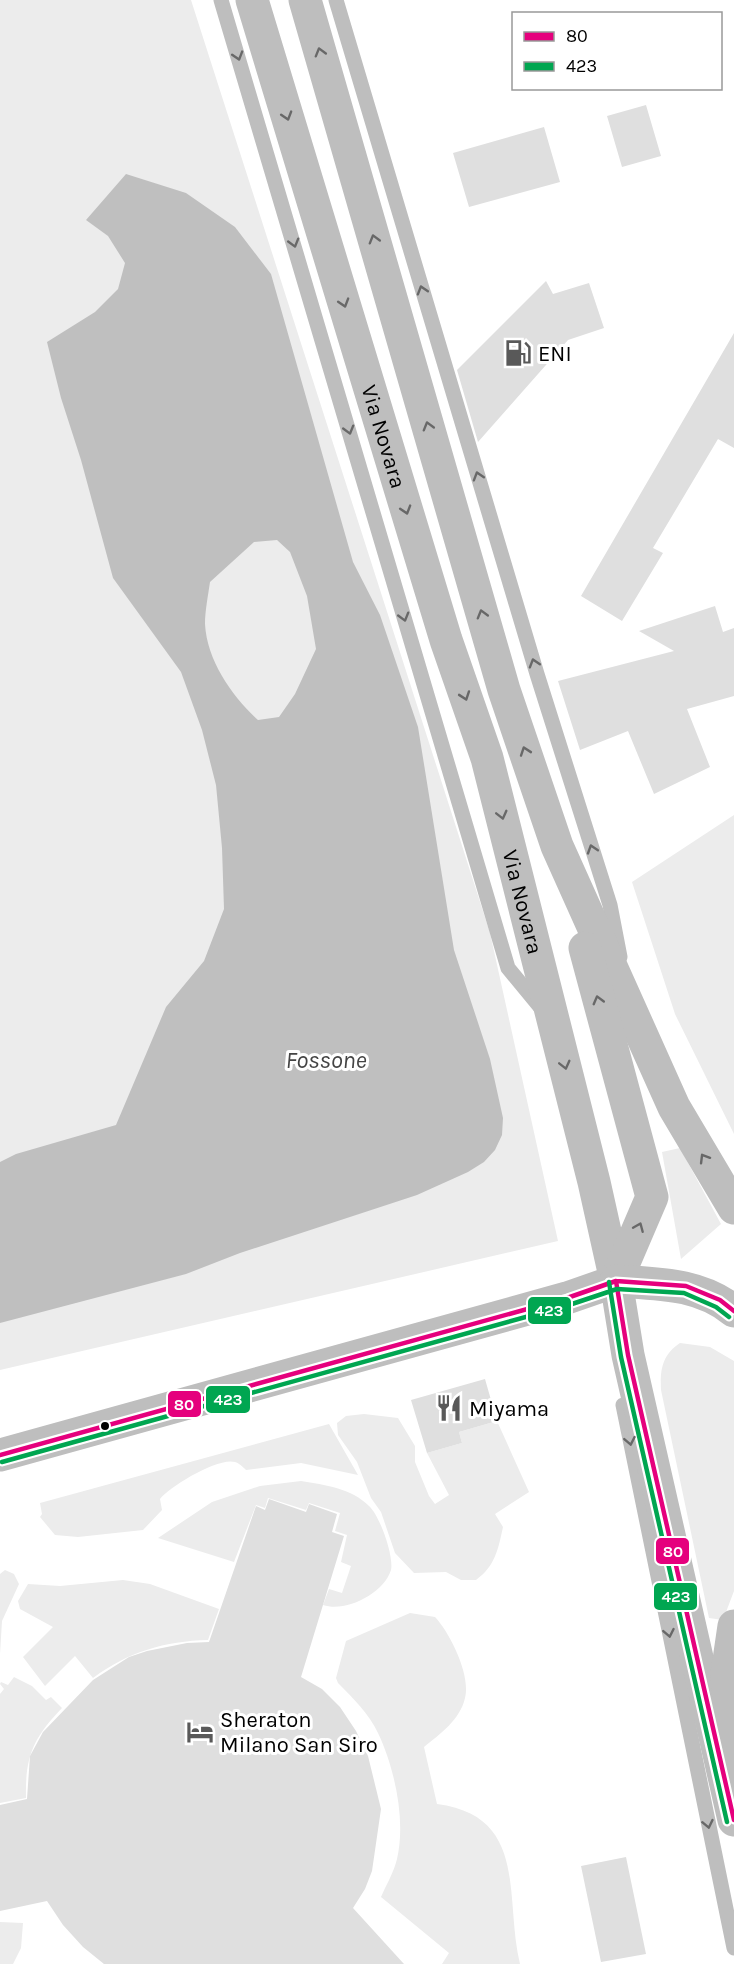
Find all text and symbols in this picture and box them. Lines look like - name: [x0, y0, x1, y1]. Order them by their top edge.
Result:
- legend: [512, 12, 722, 90]
- text: 80: [566, 25, 588, 47]
- one-way arrow: [315, 47, 327, 58]
- one-way arrow: [231, 50, 243, 61]
- text: 423: [566, 55, 597, 77]
- one-way arrow: [280, 110, 292, 121]
- one-way arrow: [369, 234, 381, 245]
- one-way arrow: [287, 237, 299, 248]
- one-way arrow: [417, 285, 429, 296]
- one-way arrow: [337, 297, 349, 308]
- fuel station icon: ENI: [503, 338, 533, 368]
- place label: ENI: [538, 341, 572, 367]
- street label: Via Novara: [355, 382, 411, 491]
- one-way arrow: [423, 421, 435, 432]
- one-way arrow: [342, 424, 354, 435]
- one-way arrow: [473, 472, 485, 482]
- one-way arrow: [399, 504, 411, 515]
- one-way arrow: [477, 609, 489, 620]
- one-way arrow: [397, 611, 409, 622]
- one-way arrow: [529, 658, 541, 669]
- one-way arrow: [458, 690, 471, 700]
- one-way arrow: [519, 746, 532, 757]
- one-way arrow: [494, 809, 507, 819]
- one-way arrow: [587, 844, 599, 855]
- street label: Via Novara: [497, 847, 548, 957]
- one-way arrow: [593, 995, 606, 1005]
- water label: Fossone: [285, 1046, 367, 1074]
- one-way arrow: [557, 1060, 570, 1070]
- one-way arrow: [700, 1154, 711, 1164]
- one-way arrow: [632, 1222, 644, 1233]
- line badge: 423: [527, 1296, 572, 1325]
- text: 423: [534, 1301, 564, 1320]
- line badge: 423: [205, 1385, 251, 1414]
- line badge: 80: [167, 1390, 202, 1418]
- text: 423: [213, 1390, 243, 1409]
- restaurant icon: Miyama: [434, 1393, 464, 1423]
- text: 80: [174, 1395, 194, 1414]
- place label: Miyama: [469, 1396, 549, 1422]
- unlabelled marker: [99, 1420, 111, 1432]
- one-way arrow: [623, 1436, 636, 1446]
- line badge: 80: [655, 1537, 690, 1565]
- text: 80: [663, 1542, 683, 1561]
- line badge: 423: [653, 1582, 698, 1611]
- text: 423: [661, 1587, 691, 1606]
- one-way arrow: [661, 1627, 674, 1637]
- place label: Sheraton Milano San Siro: [220, 1707, 378, 1758]
- hotel icon: Sheraton Milano San Siro: [185, 1717, 215, 1747]
- one-way arrow: [701, 1818, 714, 1828]

